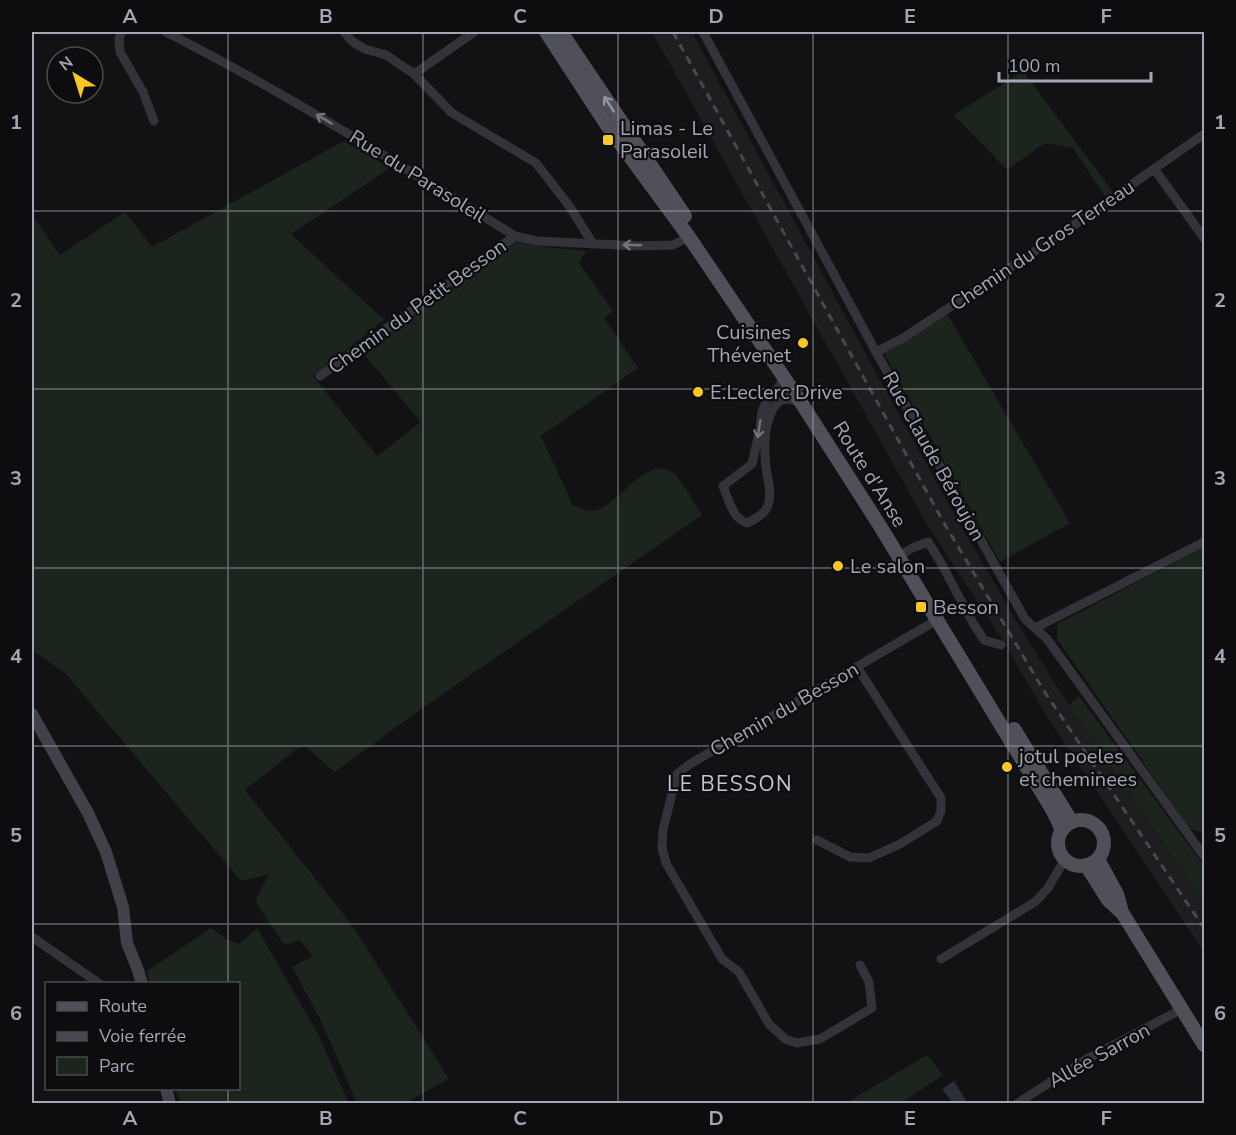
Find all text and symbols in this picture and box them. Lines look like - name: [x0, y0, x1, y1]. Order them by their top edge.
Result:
- text: A: [123, 3, 138, 30]
- text: B: [319, 3, 333, 30]
- text: C: [513, 3, 527, 30]
- text: D: [708, 3, 724, 30]
- text: E: [904, 3, 916, 30]
- text: F: [1100, 3, 1112, 30]
- north arrow: [45, 45, 105, 105]
- scale bar: [999, 45, 1150, 83]
- text: N: [55, 52, 78, 76]
- text: 100 m: [1008, 54, 1060, 78]
- one-way arrow: [603, 96, 615, 113]
- text: 1: [10, 109, 22, 136]
- text: 1: [1214, 109, 1226, 136]
- one-way arrow: [316, 112, 333, 124]
- place label: Limas - Le Parasoleil: [620, 115, 713, 165]
- street label: Rue du Parasoleil: [344, 123, 491, 229]
- marker: Limas - Le Parasoleil: [601, 133, 615, 147]
- street label: Chemin du Gros Terreau: [945, 174, 1140, 317]
- street label: Chemin du Petit Besson: [323, 233, 512, 380]
- one-way arrow: [623, 240, 643, 251]
- text: 2: [10, 287, 22, 314]
- text: 2: [1214, 287, 1226, 314]
- place label: Cuisines Thévenet: [707, 319, 792, 369]
- marker: Cuisines Thévenet: [796, 336, 810, 350]
- street label: Rue Claude Béroujon: [876, 367, 991, 546]
- place label: E.Leclerc Drive: [710, 379, 842, 406]
- marker: E.Leclerc Drive: [691, 385, 705, 399]
- street label: Route d'Anse: [826, 416, 913, 532]
- one-way arrow: [754, 419, 765, 439]
- text: 3: [10, 465, 22, 492]
- text: 3: [1214, 465, 1226, 492]
- place label: Le salon: [850, 553, 925, 580]
- marker: Le salon: [831, 559, 845, 573]
- place label: Besson: [933, 594, 999, 621]
- marker: Besson: [914, 600, 928, 614]
- text: 4: [10, 643, 22, 670]
- text: 4: [1214, 643, 1226, 670]
- street label: Chemin du Besson: [705, 656, 864, 763]
- place label: jotul poeles et cheminees: [1017, 743, 1137, 793]
- marker: jotul poeles et cheminees: [1000, 760, 1014, 774]
- district label: LE BESSON: [667, 770, 793, 798]
- text: 5: [10, 822, 22, 849]
- text: 5: [1214, 822, 1226, 849]
- legend: [45, 982, 240, 1090]
- text: Route: [99, 994, 147, 1018]
- text: 6: [10, 1000, 22, 1027]
- text: 6: [1214, 1000, 1226, 1027]
- street label: Allée Sarron: [1044, 1016, 1155, 1094]
- text: Voie ferrée: [98, 1024, 186, 1048]
- text: Parc: [99, 1054, 134, 1078]
- text: A: [123, 1105, 138, 1132]
- text: B: [319, 1105, 333, 1132]
- text: C: [513, 1105, 527, 1132]
- text: D: [708, 1105, 724, 1132]
- text: E: [904, 1105, 916, 1132]
- text: F: [1100, 1105, 1112, 1132]

